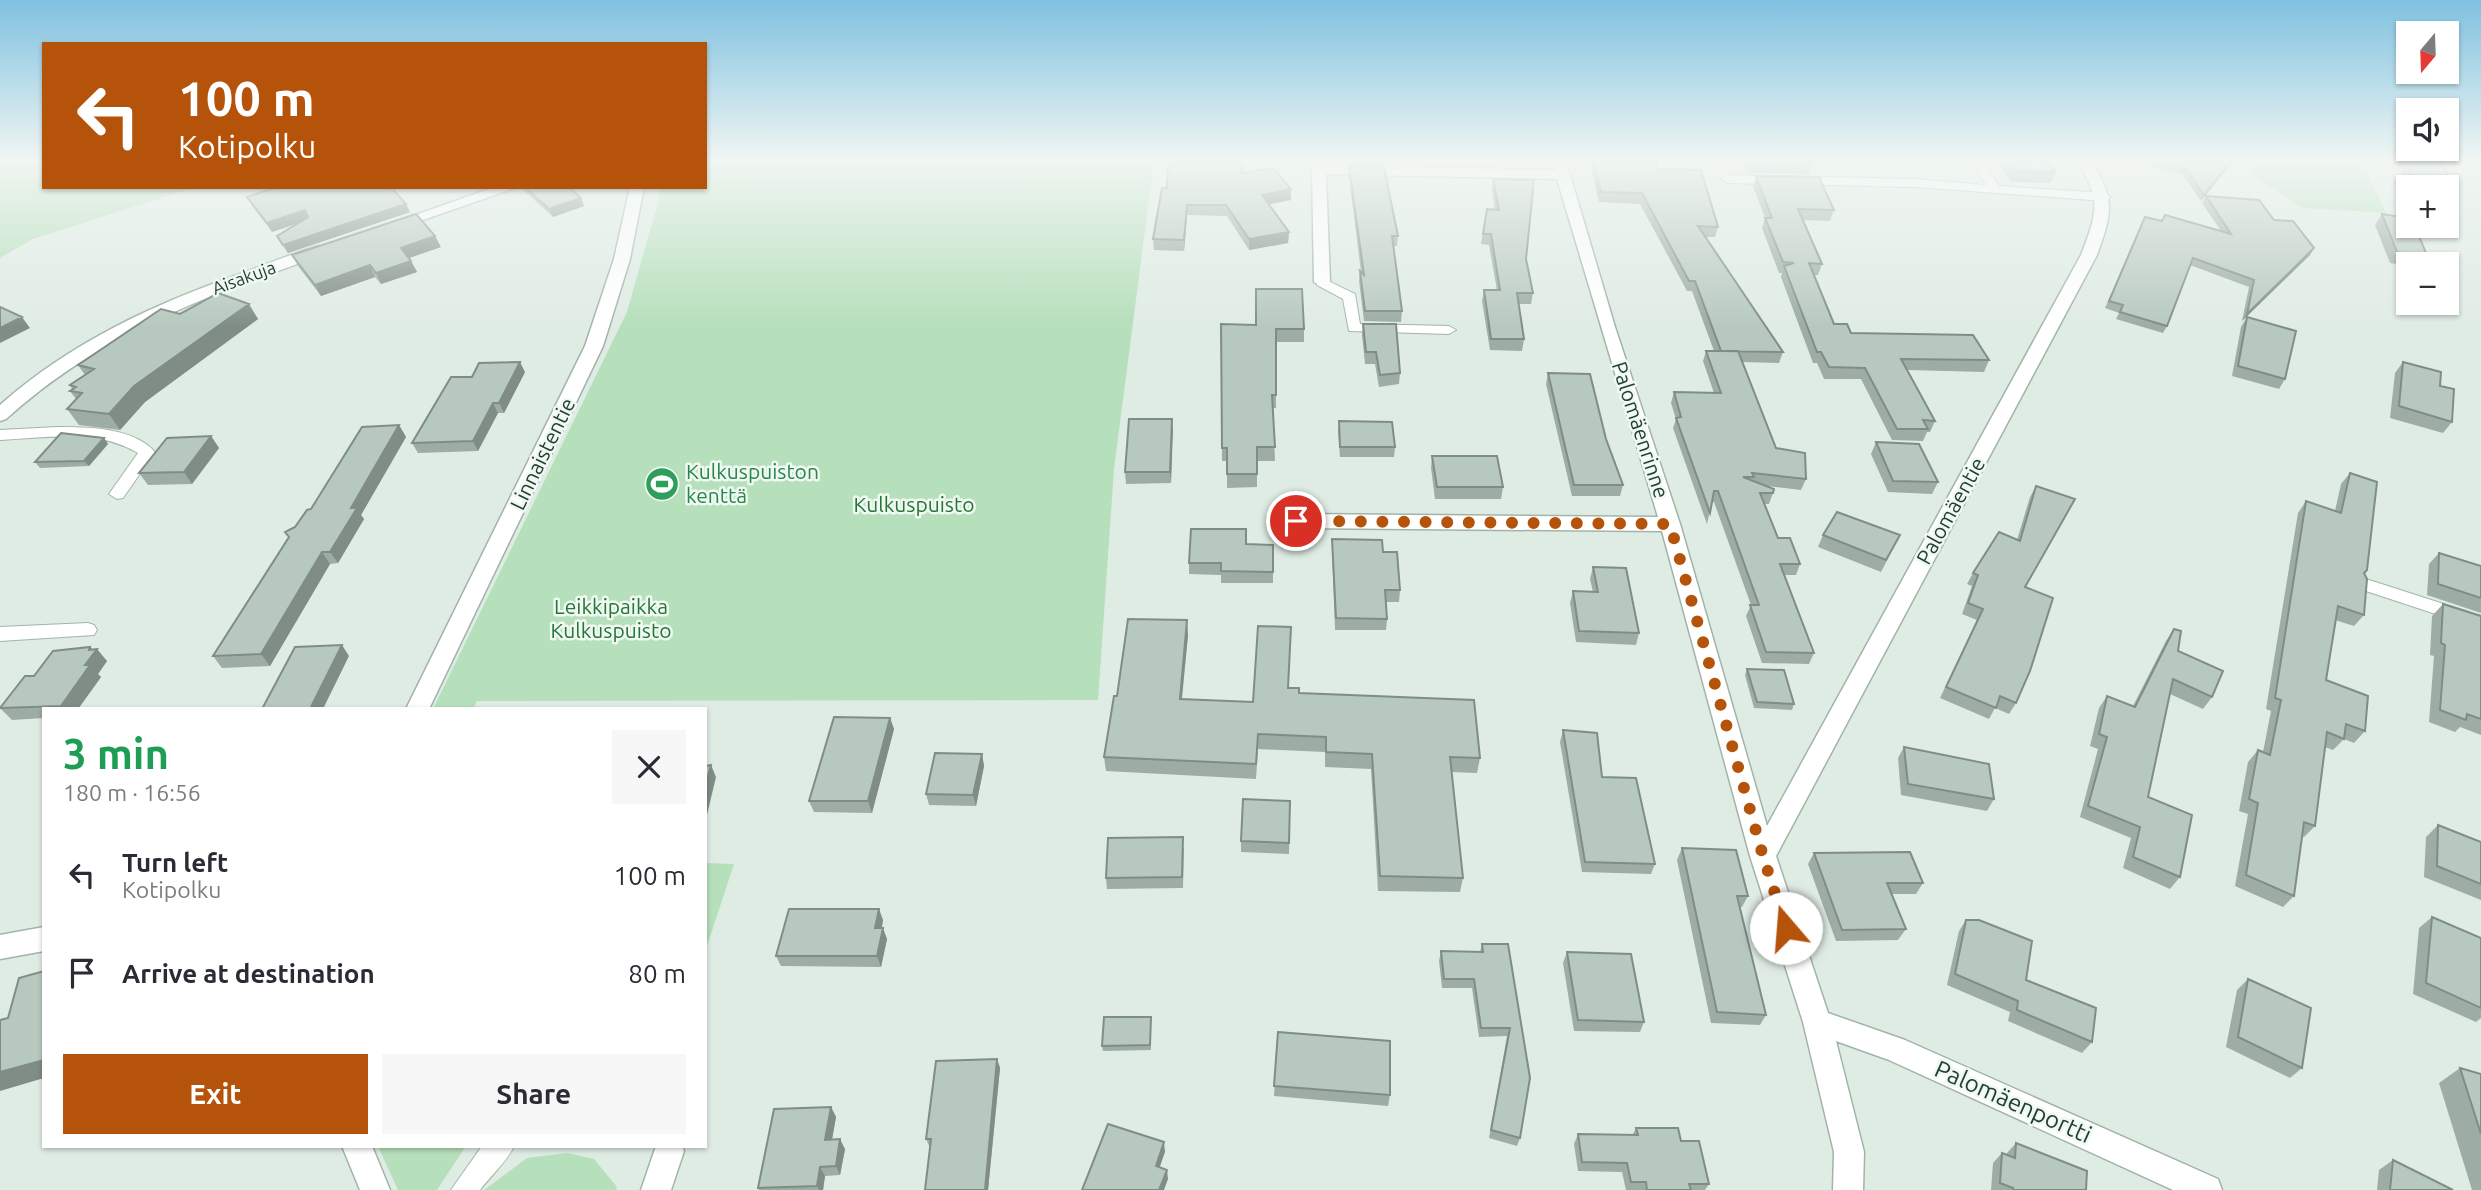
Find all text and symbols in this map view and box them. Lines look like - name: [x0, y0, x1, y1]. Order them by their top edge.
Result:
- north arrow: [2396, 21, 2459, 84]
- map controls: [2396, 21, 2459, 315]
- icon: left: [63, 70, 154, 161]
- text: 100 m: [178, 70, 315, 125]
- button: sound: [2396, 98, 2459, 161]
- text: Kotipolku: [178, 128, 316, 164]
- button: +: [2396, 175, 2459, 238]
- button: −: [2396, 252, 2459, 315]
- street label: Aisakuja: [209, 256, 278, 298]
- street label: Palomäenrinne: [1608, 358, 1674, 501]
- street label: Linnaistentie: [505, 394, 580, 513]
- street label: Palomäentie: [1911, 453, 1989, 568]
- place label: Kulkuspuiston kenttä: [686, 459, 819, 507]
- sports icon: Kulkuspuiston kenttä: [643, 465, 681, 503]
- pin: [1266, 491, 1326, 551]
- park label: Kulkuspuisto: [854, 492, 974, 516]
- icon: arrive: [1277, 502, 1315, 540]
- park label: Leikkipaikka Kulkuspuisto: [551, 594, 671, 642]
- text: 3 min: [63, 730, 169, 777]
- button: close: [612, 730, 686, 804]
- text: 180 m · 16:56: [63, 780, 201, 805]
- text: Turn left: [122, 848, 228, 877]
- icon: left: [63, 856, 101, 894]
- text: 100 m: [614, 861, 686, 890]
- text: Kotipolku: [122, 877, 221, 902]
- position arrow: [1749, 891, 1823, 965]
- icon: arrive: [63, 954, 101, 992]
- text: Arrive at destination: [122, 959, 375, 988]
- text: 80 m: [628, 959, 686, 988]
- button: Exit: [63, 1054, 368, 1134]
- button: Share: [382, 1054, 686, 1134]
- street label: Palomäenportti: [1931, 1055, 2096, 1148]

